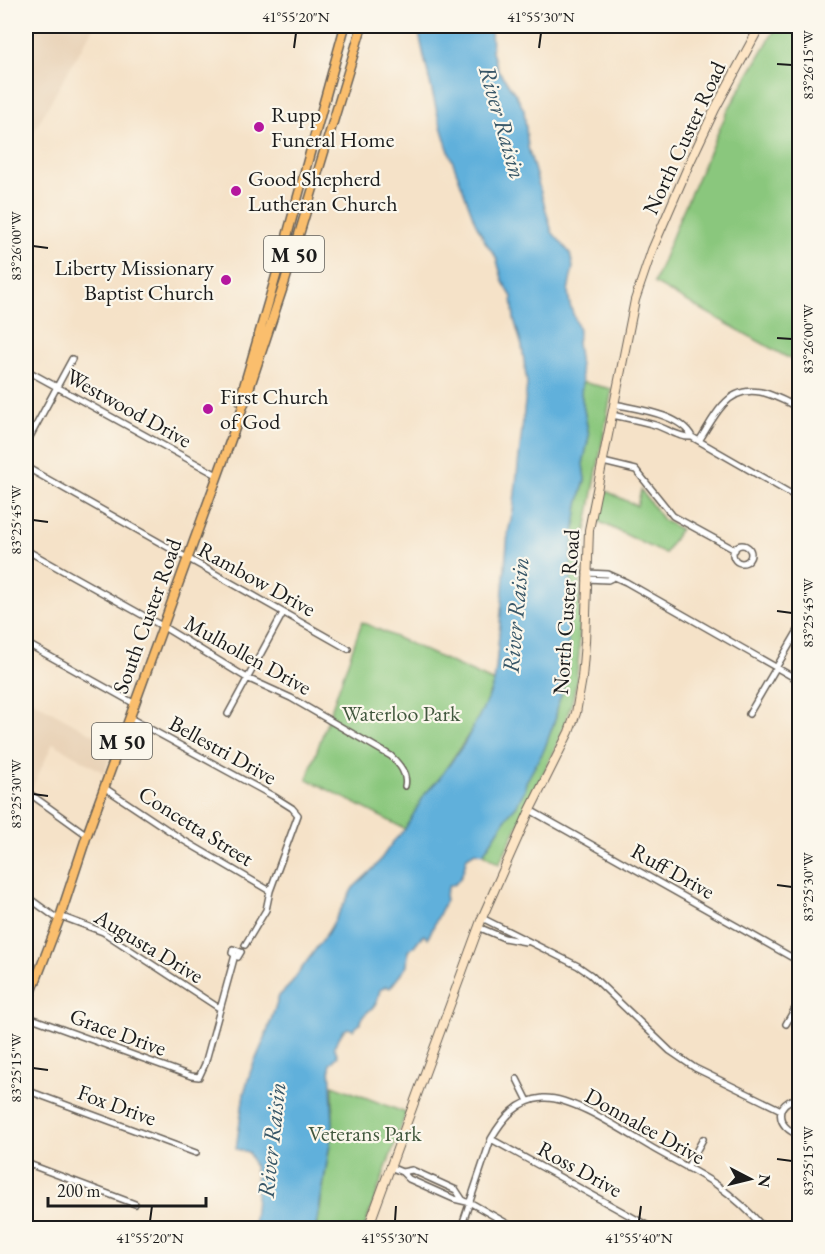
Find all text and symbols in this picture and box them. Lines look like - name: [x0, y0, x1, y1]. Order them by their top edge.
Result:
- text: 41°55'20"N: [262, 7, 330, 26]
- text: 41°55'30"N: [507, 7, 575, 26]
- text: 83°26'15"W: [798, 30, 817, 100]
- street label: North Custer Road: [636, 56, 733, 219]
- water label: River Raisin: [472, 62, 534, 182]
- place label: Rupp Funeral Home: [271, 100, 395, 154]
- marker: Rupp Funeral Home: [252, 120, 266, 134]
- place label: Good Shepherd Lutheran Church: [248, 164, 398, 218]
- marker: Good Shepherd Lutheran Church: [229, 184, 243, 198]
- text: 83°26'00"W: [6, 211, 25, 281]
- road number: M 50: [264, 236, 324, 272]
- place label: Liberty Missionary Baptist Church: [54, 253, 214, 307]
- marker: Liberty Missionary Baptist Church: [219, 273, 233, 287]
- text: 83°26'00"W: [798, 304, 817, 374]
- street label: Westwood Drive: [61, 362, 197, 455]
- place label: First Church of God: [220, 382, 329, 436]
- marker: First Church of God: [201, 402, 215, 416]
- text: 83°25'45"W: [6, 485, 25, 555]
- street label: North Custer Road: [546, 527, 586, 696]
- street label: South Custer Road: [106, 534, 189, 698]
- street label: Rambow Drive: [193, 535, 321, 623]
- water label: River Raisin: [494, 556, 536, 674]
- text: 83°25'45"W: [798, 578, 817, 648]
- street label: Mulhollen Drive: [179, 608, 317, 702]
- park label: Waterloo Park: [342, 699, 461, 728]
- street label: Bellestri Drive: [164, 709, 282, 792]
- road number: M 50: [92, 723, 152, 759]
- text: 83°25'30"W: [6, 759, 25, 829]
- street label: Concetta Street: [133, 779, 259, 873]
- street label: Ruff Drive: [626, 836, 720, 906]
- text: 83°25'30"W: [798, 852, 817, 922]
- street label: Augusta Drive: [88, 902, 209, 990]
- street label: Grace Drive: [66, 1001, 171, 1063]
- text: 83°25'15"W: [6, 1033, 25, 1103]
- street label: Fox Drive: [74, 1077, 161, 1133]
- water label: River Raisin: [250, 1081, 292, 1199]
- street label: Donnalee Drive: [580, 1081, 711, 1171]
- park label: Veterans Park: [308, 1119, 422, 1148]
- text: 83°25'15"W: [798, 1126, 817, 1196]
- street label: Ross Drive: [533, 1134, 628, 1204]
- north arrow: [720, 1149, 780, 1209]
- scale bar: [48, 1170, 206, 1208]
- text: N: [753, 1173, 776, 1189]
- text: 200 m: [57, 1179, 101, 1202]
- text: 41°55'20"N: [116, 1228, 184, 1247]
- text: 41°55'30"N: [361, 1228, 429, 1247]
- text: 41°55'40"N: [605, 1228, 673, 1247]

